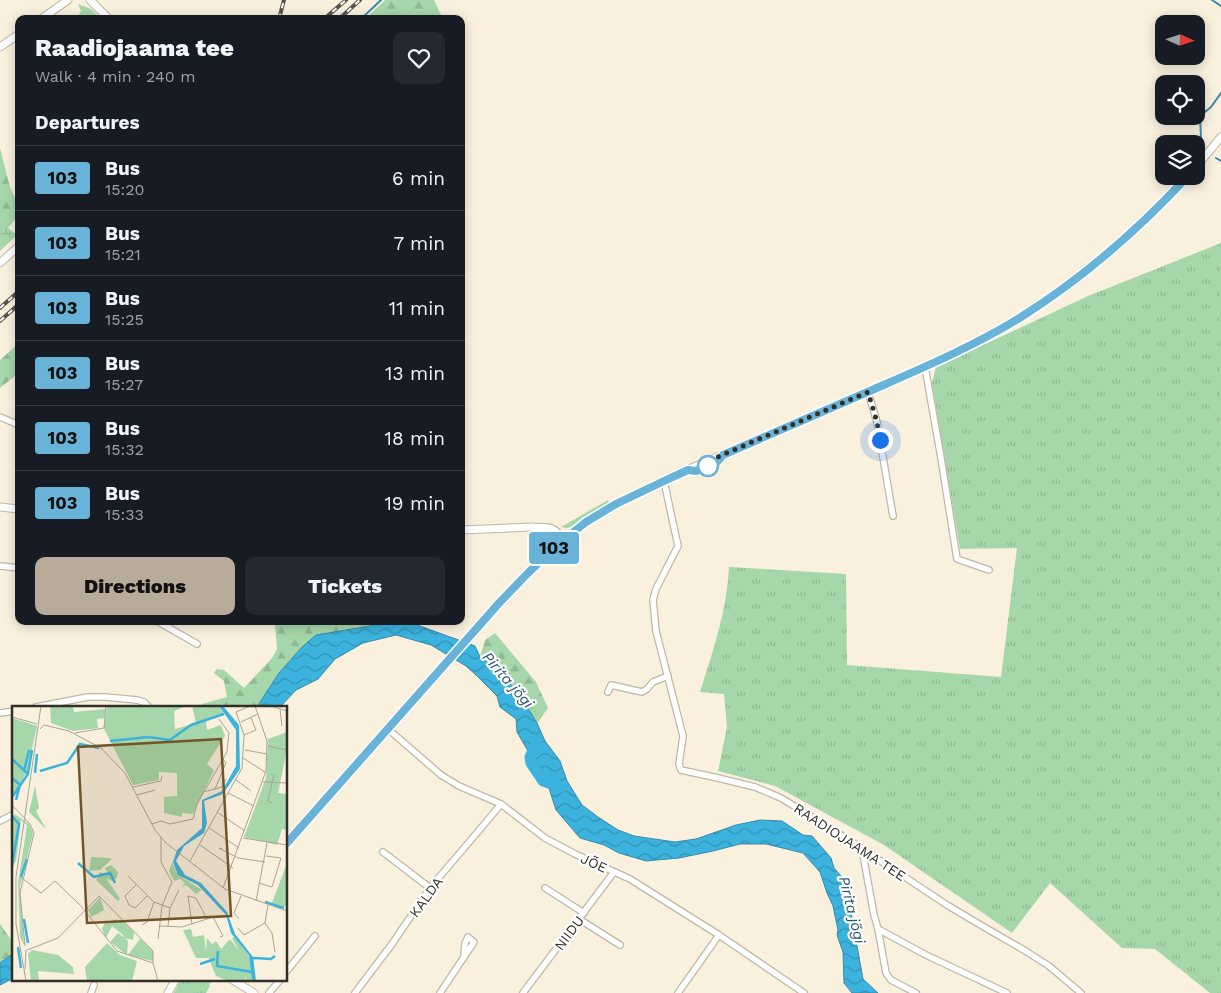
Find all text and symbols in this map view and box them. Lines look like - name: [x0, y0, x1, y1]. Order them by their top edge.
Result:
- north arrow: [1155, 15, 1205, 65]
- map controls: [1155, 15, 1205, 185]
- button: heart: [393, 32, 445, 84]
- text: Raadiojaama tee: [35, 34, 234, 62]
- text: Walk · 4 min · 240 m: [35, 67, 195, 86]
- button: locate: [1155, 75, 1205, 125]
- text: Departures: [35, 111, 140, 134]
- button: layers: [1155, 135, 1205, 185]
- text: Bus: [105, 157, 140, 180]
- text: 103: [48, 167, 77, 188]
- text: 6 min: [392, 167, 445, 190]
- text: 15:20: [105, 180, 145, 199]
- text: Bus: [105, 222, 140, 245]
- text: 103: [48, 232, 77, 253]
- text: 7 min: [394, 232, 445, 255]
- text: 15:21: [105, 245, 141, 264]
- text: Bus: [105, 287, 140, 310]
- text: 103: [48, 297, 77, 318]
- text: 11 min: [389, 297, 445, 320]
- text: 15:25: [105, 310, 144, 329]
- text: Bus: [105, 352, 140, 375]
- text: 103: [48, 362, 77, 383]
- text: 13 min: [385, 362, 445, 385]
- text: 15:27: [105, 375, 143, 394]
- text: Bus: [105, 417, 140, 440]
- text: 103: [48, 427, 77, 448]
- text: 18 min: [384, 427, 445, 450]
- your location: [868, 428, 893, 453]
- text: 15:32: [105, 440, 144, 459]
- unlabelled marker: [697, 455, 719, 477]
- text: Bus: [105, 482, 140, 505]
- text: 103: [48, 492, 77, 513]
- text: 19 min: [384, 492, 445, 515]
- text: 15:33: [105, 505, 144, 524]
- line badge: 103: [525, 532, 583, 564]
- text: 103: [539, 537, 569, 558]
- button: Directions: [35, 557, 235, 615]
- button: Tickets: [245, 557, 445, 615]
- water label: Pirita jõgi: [479, 648, 538, 713]
- inset map: [12, 706, 288, 980]
- street label: RAADIOJAAMA TEE: [791, 800, 909, 884]
- street label: JÕE: [578, 850, 610, 876]
- street label: KALDA: [406, 874, 446, 920]
- water label: Pirita jõgi: [835, 874, 869, 947]
- street label: NIIDU: [551, 913, 587, 953]

